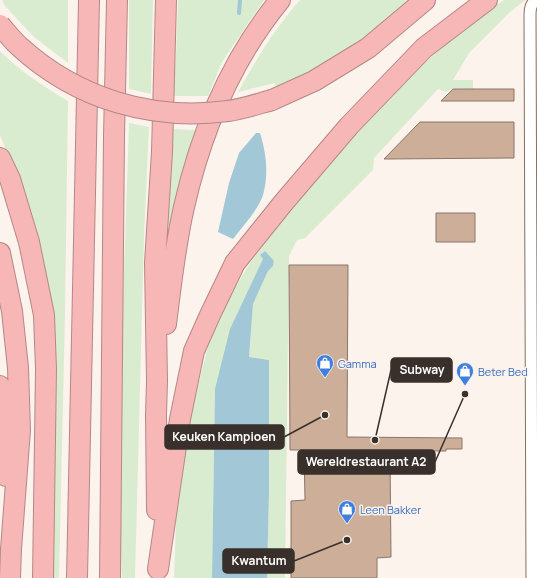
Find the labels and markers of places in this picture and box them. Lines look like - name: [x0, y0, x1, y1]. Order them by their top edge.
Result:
- shop icon: Gamma: [315, 353, 335, 378]
- place label: Gamma: [338, 356, 377, 371]
- callout: Subway: [391, 358, 452, 382]
- shop icon: Beter Bed: [455, 361, 475, 386]
- place label: Beter Bed: [478, 364, 528, 379]
- callout: Keuken Kampioen: [165, 425, 284, 449]
- callout: Wereldrestaurant A2: [298, 450, 435, 474]
- shop icon: Leen Bakker: [337, 499, 357, 524]
- place label: Leen Bakker: [360, 502, 421, 517]
- callout: Kwantum: [223, 549, 294, 573]

